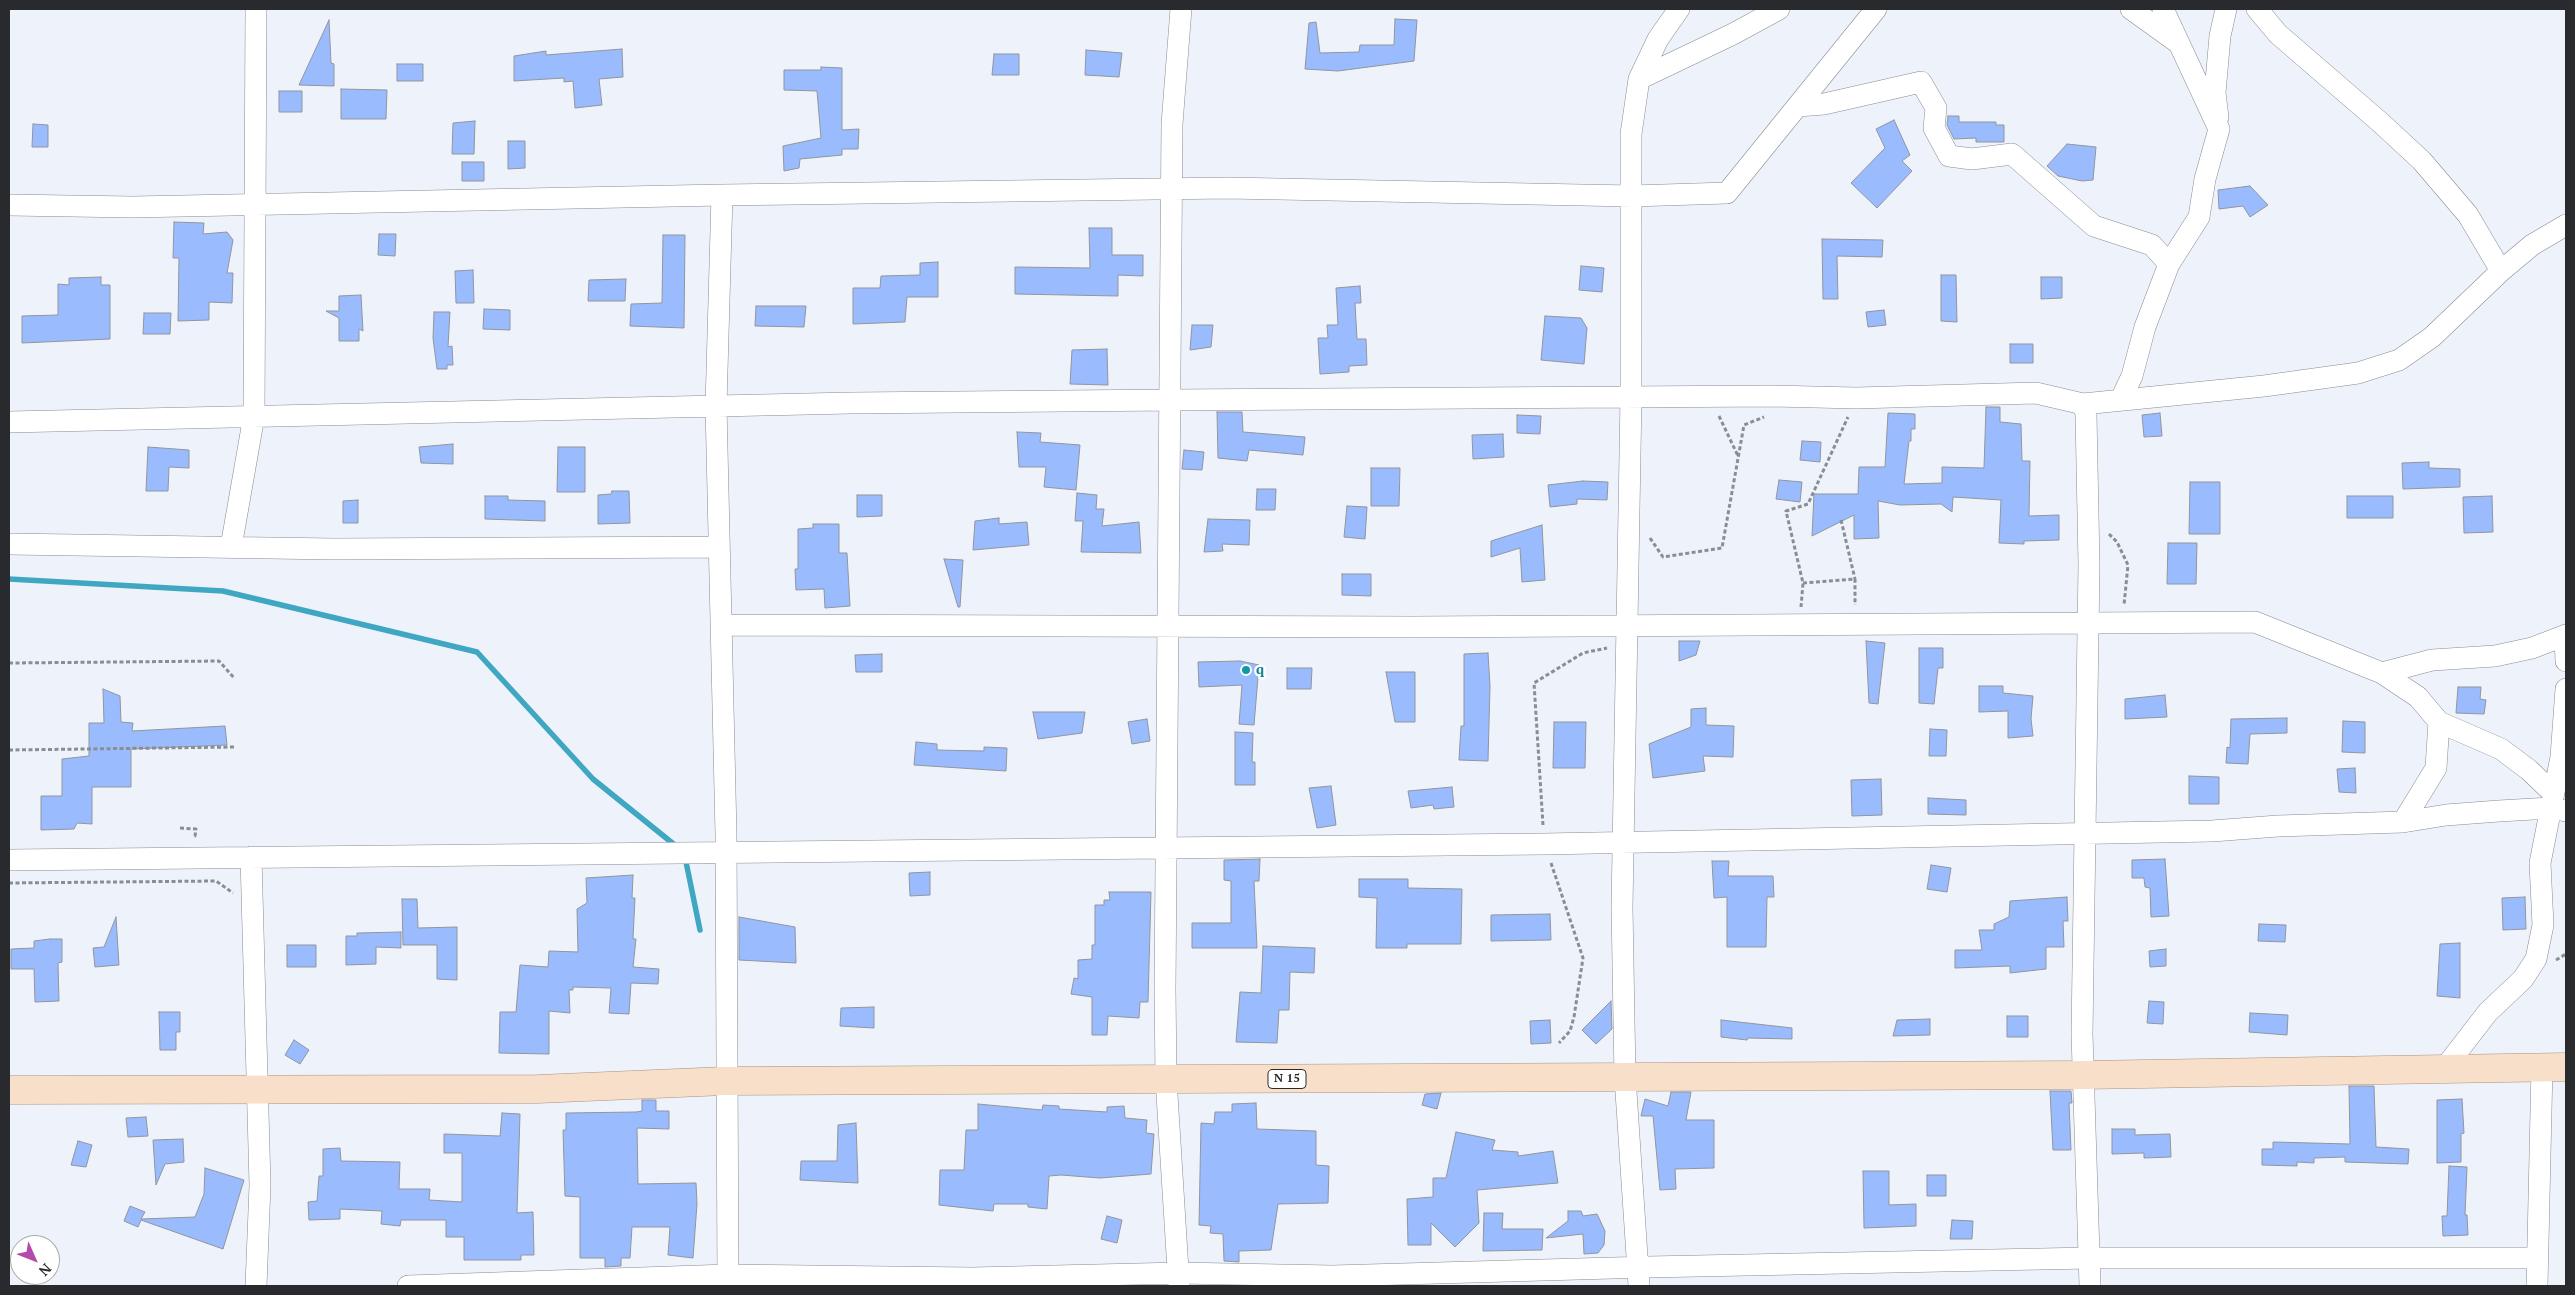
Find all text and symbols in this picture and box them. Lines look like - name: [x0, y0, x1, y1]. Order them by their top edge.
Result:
- place label: q: [1256, 662, 1264, 678]
- marker: q: [1240, 664, 1252, 676]
- road number: N 15: [1268, 1070, 1306, 1088]
- north arrow: [10, 1235, 60, 1285]
- text: N: [35, 1260, 56, 1280]

